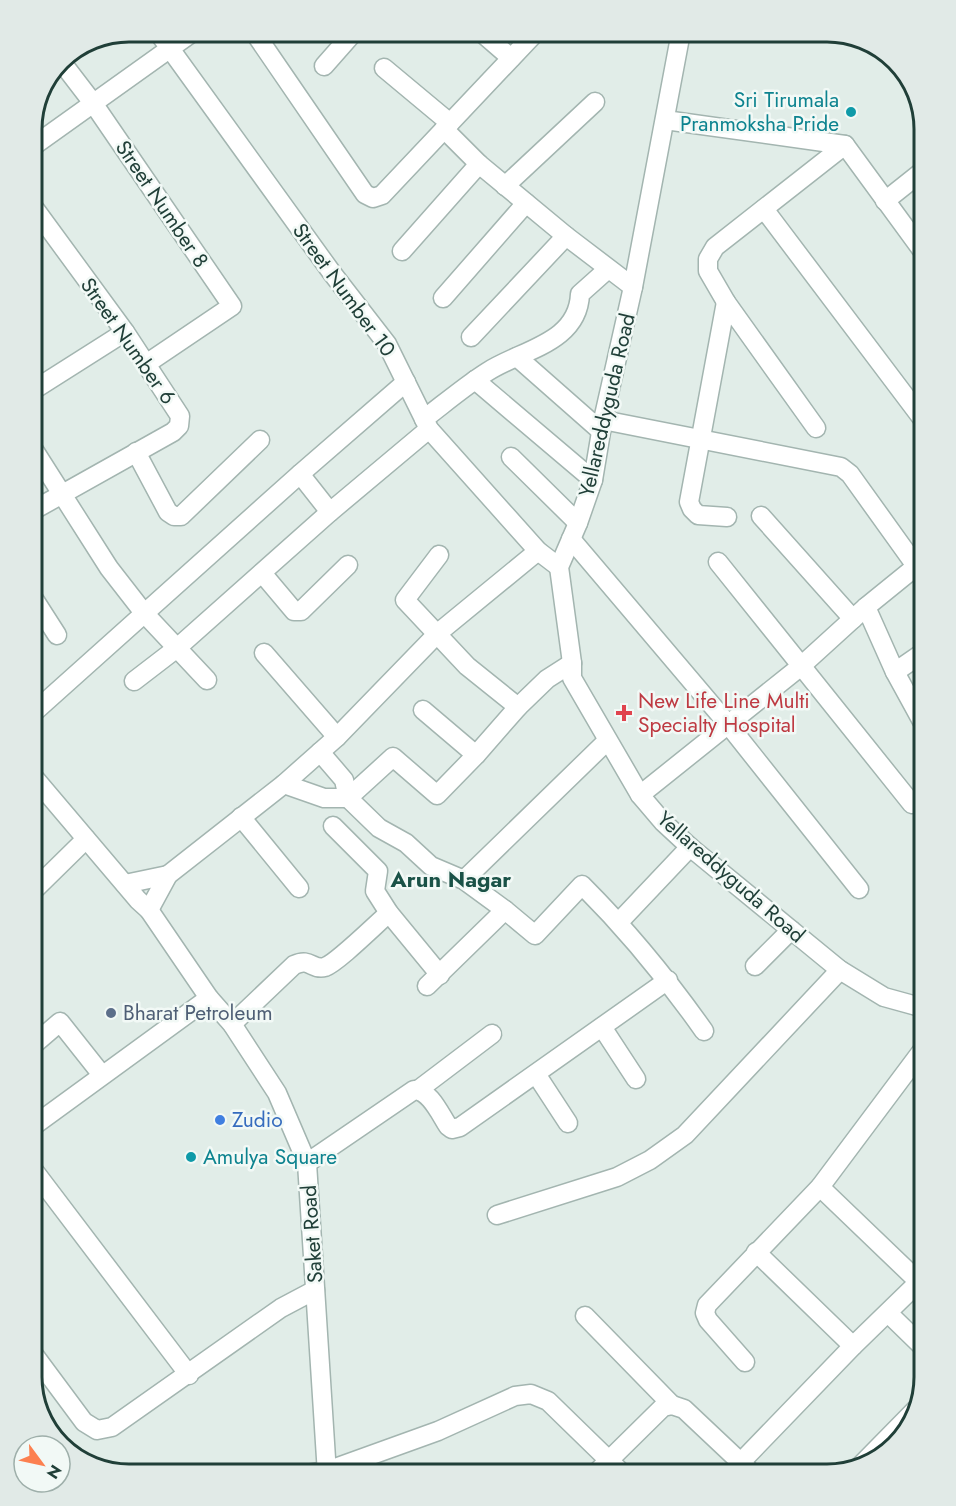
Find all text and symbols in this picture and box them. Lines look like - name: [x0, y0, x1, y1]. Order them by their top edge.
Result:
- place label: Sri Tirumala Pranmoksha Pride: [680, 85, 839, 139]
- marker: Sri Tirumala Pranmoksha Pride: [844, 105, 858, 119]
- street label: Street Number 8: [108, 134, 216, 274]
- street label: Street Number 10: [285, 217, 403, 363]
- street label: Street Number 6: [73, 272, 183, 410]
- street label: Yellareddyguda Road: [571, 310, 643, 500]
- place label: New Life Line Multi Specialty Hospital: [638, 686, 810, 740]
- marker: New Life Line Multi Specialty Hospital: [615, 704, 633, 722]
- street label: Yellareddyguda Road: [650, 804, 812, 950]
- district label: Arun Nagar: [390, 863, 511, 895]
- place label: Bharat Petroleum: [123, 998, 273, 1028]
- marker: Bharat Petroleum: [104, 1006, 118, 1020]
- place label: Zudio: [232, 1105, 283, 1135]
- marker: Zudio: [213, 1113, 227, 1127]
- place label: Amulya Square: [203, 1142, 337, 1172]
- marker: Amulya Square: [184, 1150, 198, 1164]
- street label: Saket Road: [294, 1184, 330, 1284]
- north arrow: [12, 1434, 72, 1494]
- text: N: [41, 1460, 67, 1483]

